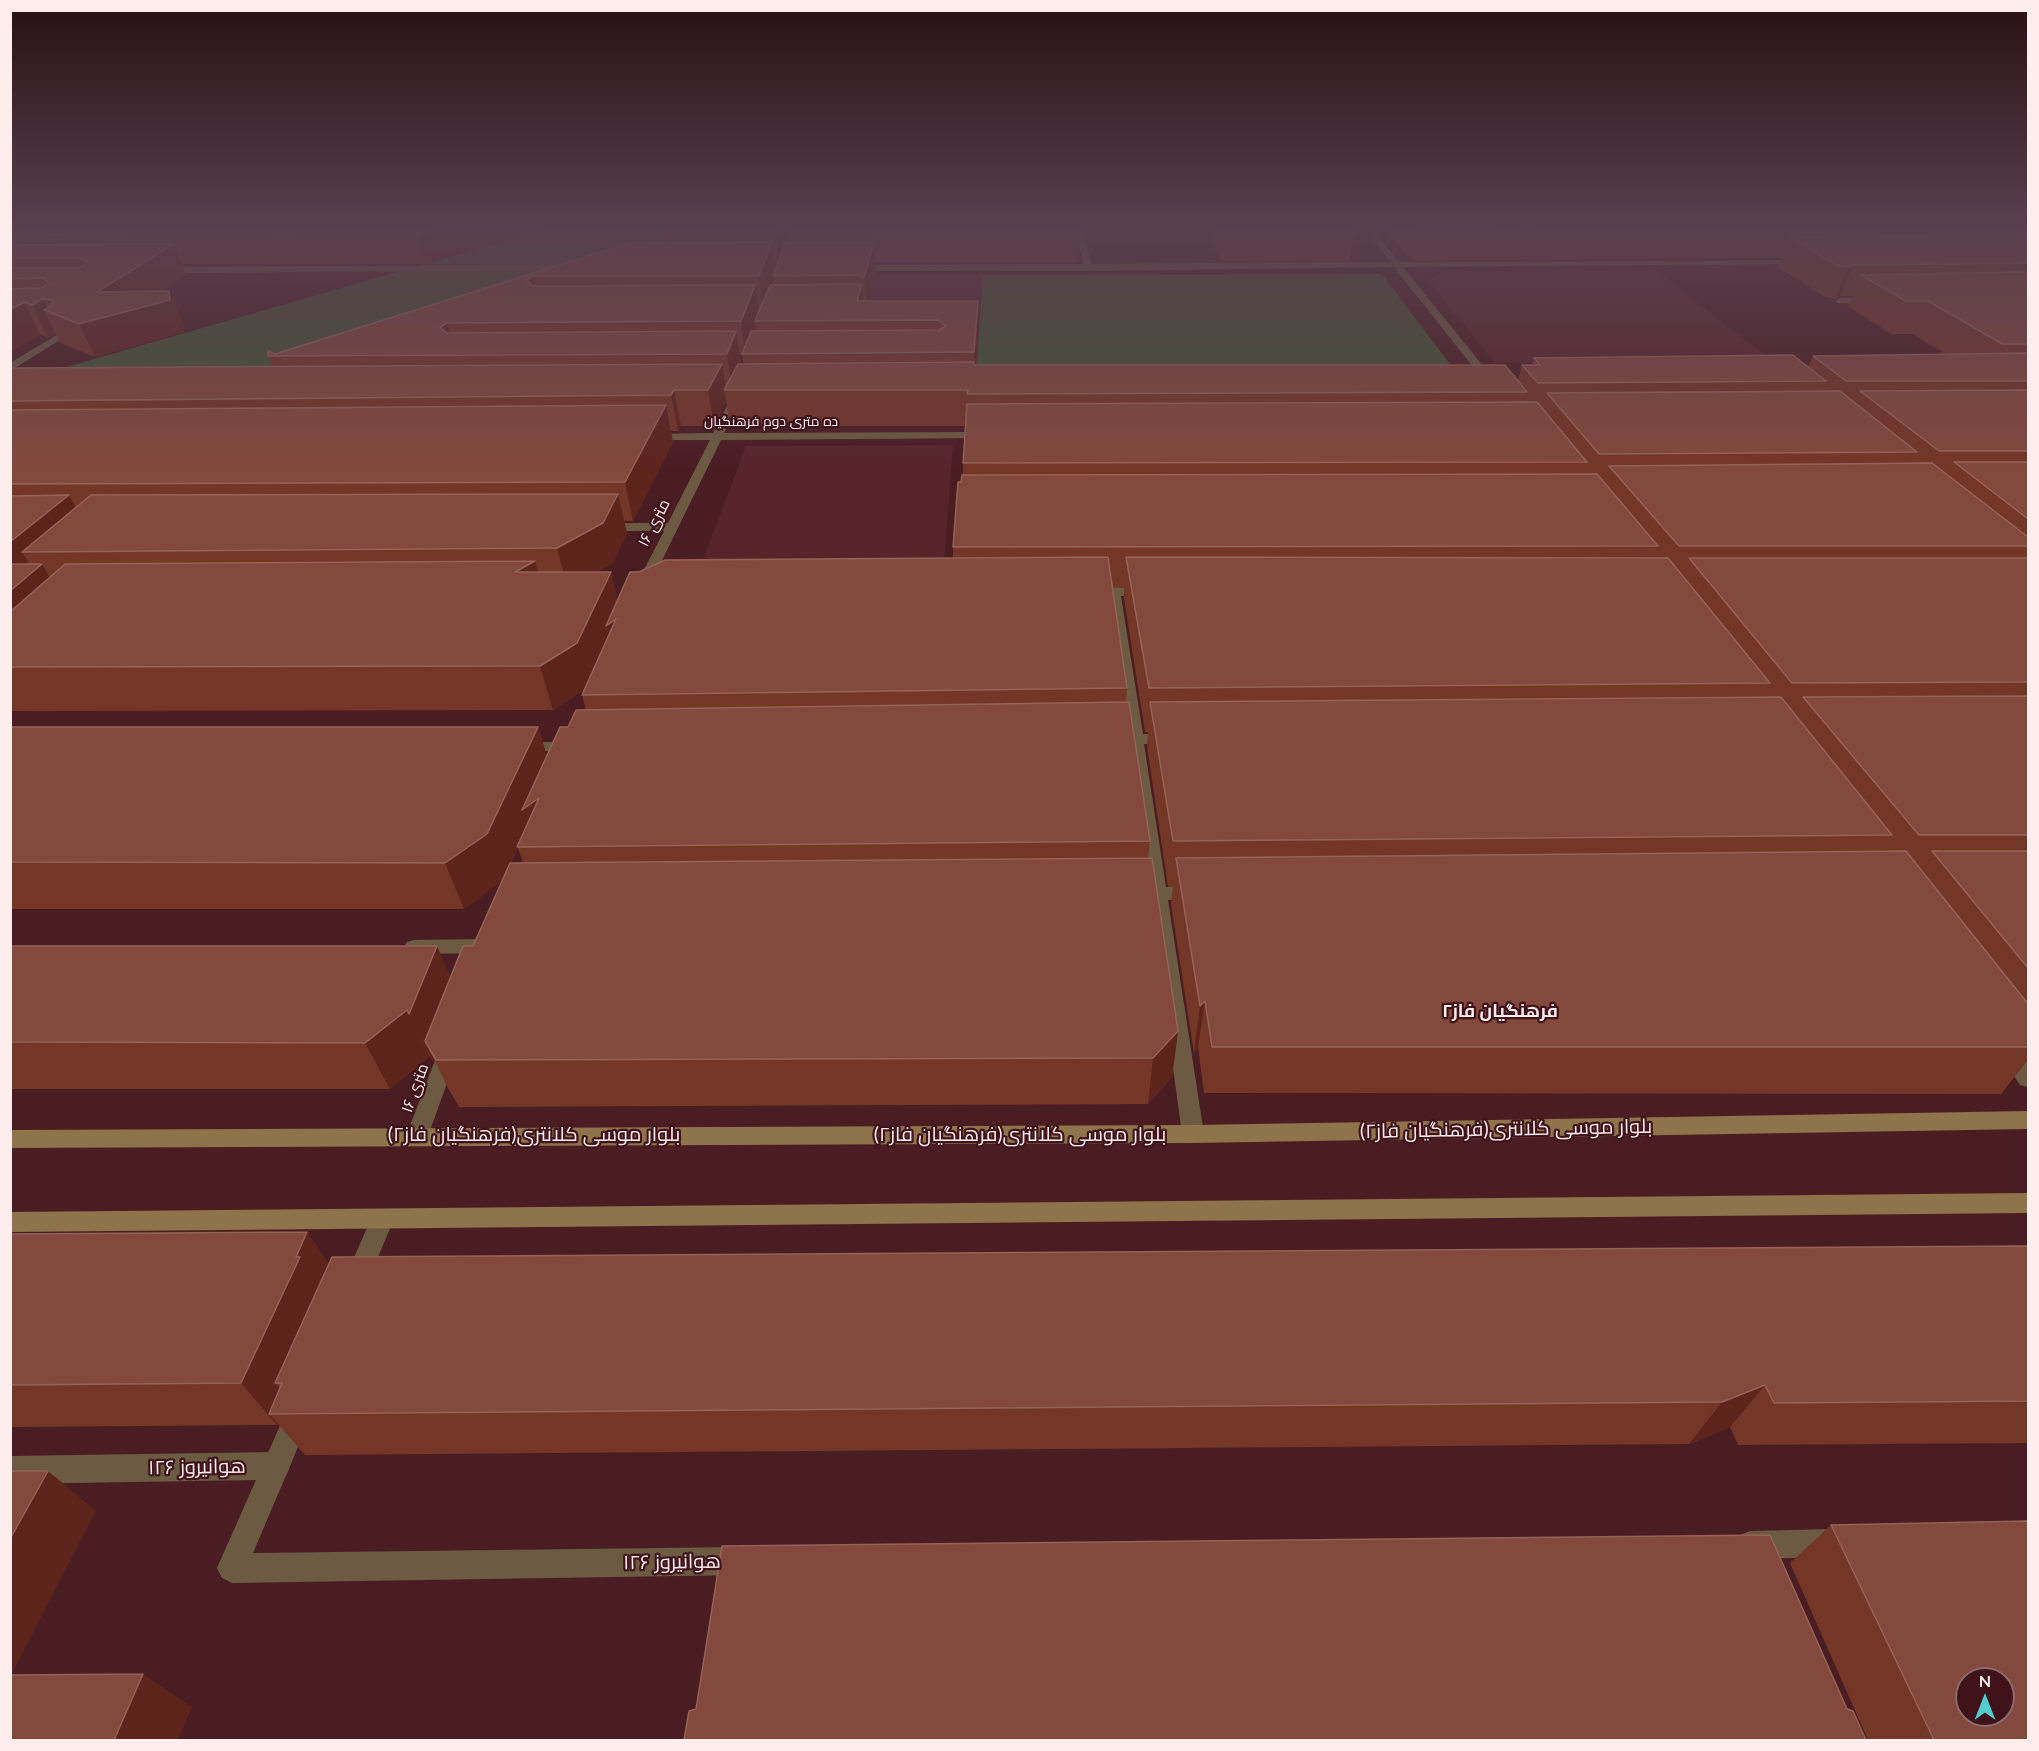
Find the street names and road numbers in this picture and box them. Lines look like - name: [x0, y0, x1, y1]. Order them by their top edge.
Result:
- street label: ده متری دوم فرهنگیان: [704, 413, 838, 429]
- street label: ۱۶ متری: [634, 496, 674, 550]
- street label: ۱۶ متری: [397, 1061, 433, 1115]
- street label: بلوار موسی کلانتری(فرهنگیان فاز۲): [1360, 1114, 1652, 1144]
- street label: بلوار موسی کلانتری(فرهنگیان فاز۲): [388, 1123, 680, 1147]
- street label: بلوار موسی کلانتری(فرهنگیان فاز۲): [874, 1123, 1166, 1147]
- street label: هوانیروز ۱۲۶: [148, 1454, 246, 1480]
- street label: هوانیروز ۱۲۶: [623, 1549, 721, 1575]

